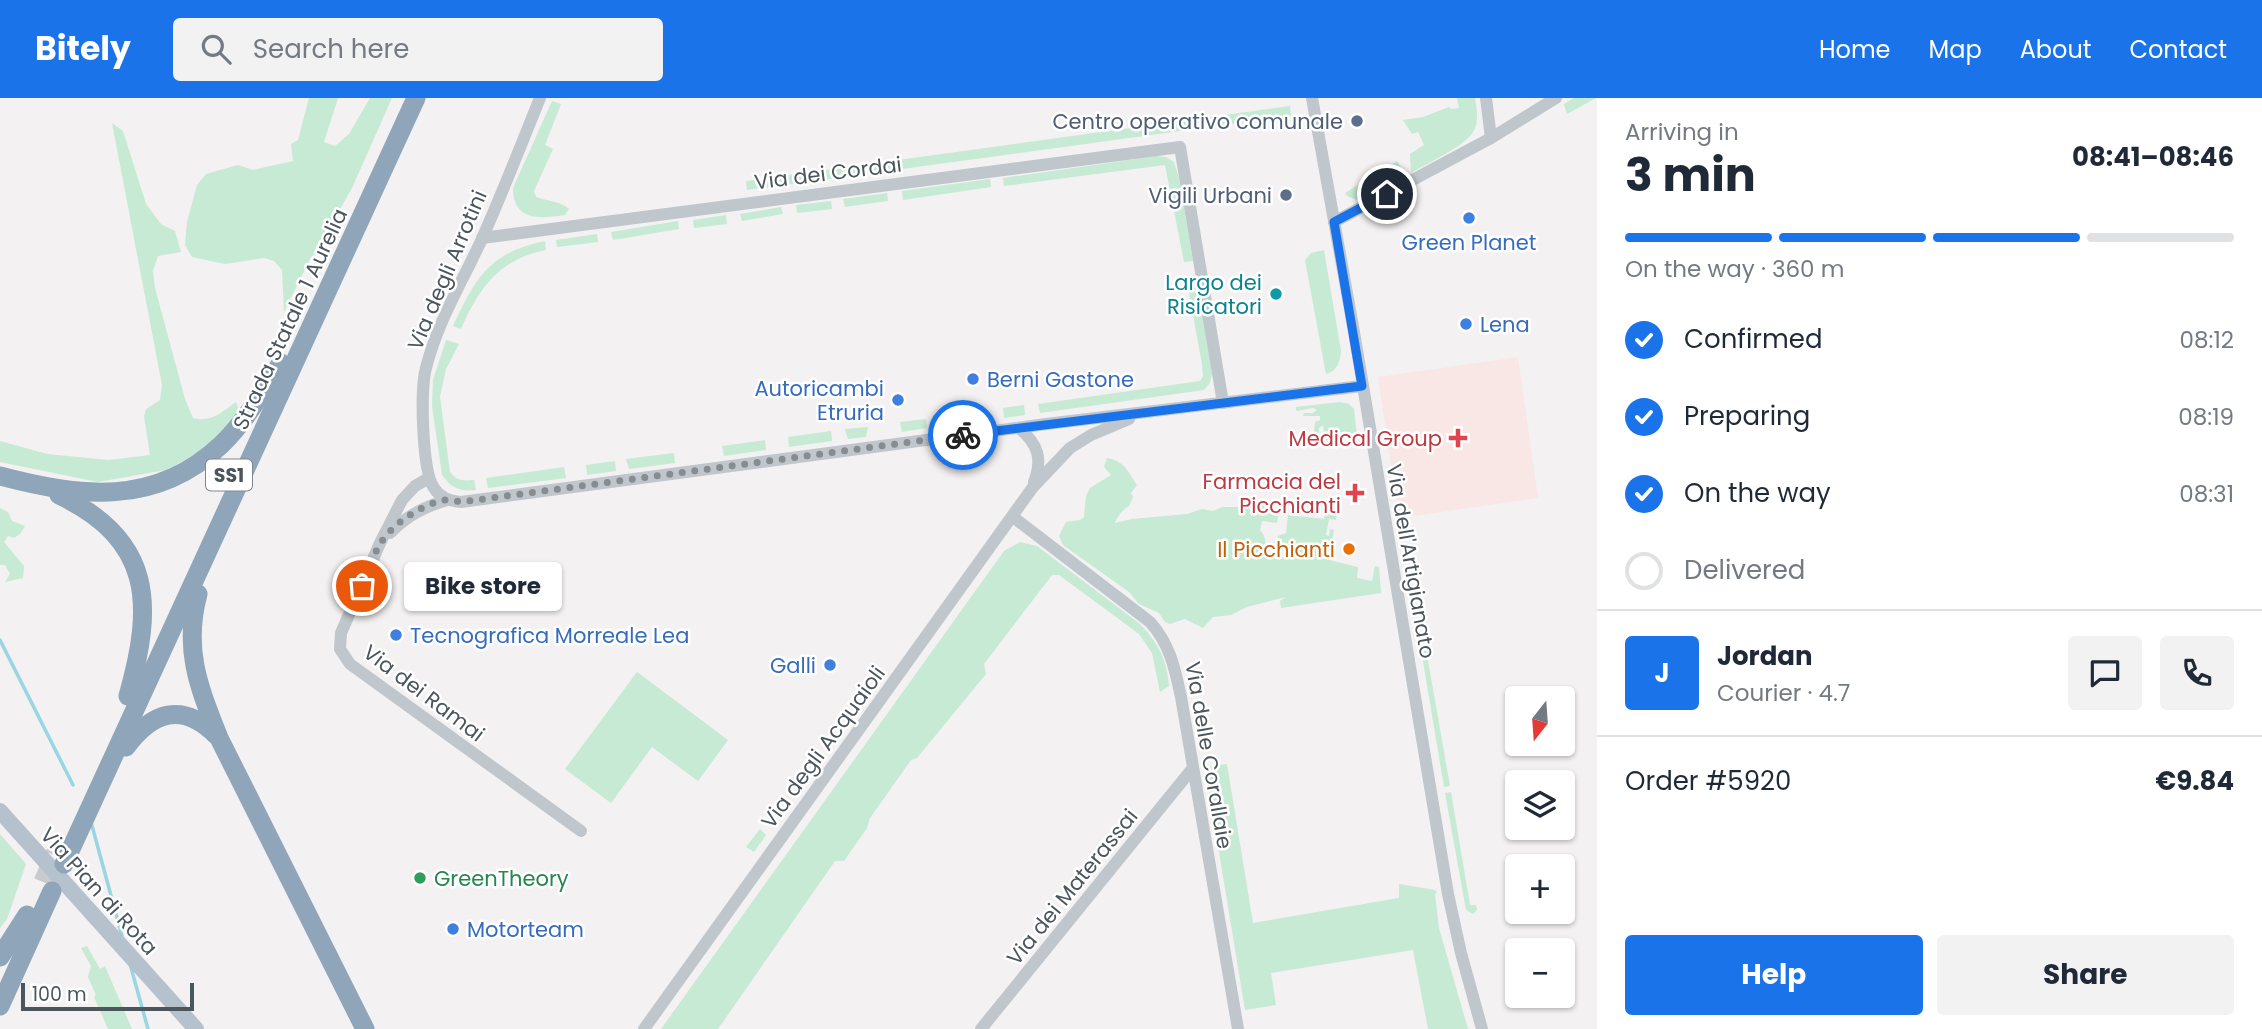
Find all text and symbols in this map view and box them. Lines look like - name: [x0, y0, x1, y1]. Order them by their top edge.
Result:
- search box: [173, 18, 663, 81]
- text: Bitely: [35, 25, 131, 72]
- icon: search: [197, 30, 235, 68]
- text: Search here: [253, 31, 409, 67]
- text: Home: [1819, 33, 1891, 66]
- text: Map: [1929, 33, 1982, 66]
- text: About: [2020, 33, 2091, 66]
- text: Contact: [2129, 33, 2227, 66]
- place label: Centro operativo comunale: [1052, 107, 1343, 136]
- marker: Centro operativo comunale: [1349, 113, 1365, 129]
- text: Arriving in: [1625, 116, 1739, 148]
- text: 08:41–08:46: [2072, 139, 2234, 175]
- text: 3 min: [1625, 143, 1756, 207]
- street label: Via dei Cordai: [753, 150, 903, 196]
- pin: [1357, 164, 1417, 224]
- icon: home: [1368, 175, 1406, 213]
- place label: Vigili Urbani: [1148, 181, 1272, 210]
- street label: Via degli Arrotini: [400, 186, 494, 354]
- marker: Vigili Urbani: [1278, 187, 1294, 203]
- street label: Strada Statale 1 Aurelia: [226, 204, 354, 434]
- marker: Green Planet: [1461, 210, 1477, 226]
- place label: Green Planet: [1402, 228, 1536, 257]
- text: On the way · 360 m: [1625, 253, 1844, 285]
- place label: Largo dei Risicatori: [1165, 268, 1262, 321]
- marker: Largo dei Risicatori: [1268, 286, 1284, 302]
- place label: Lena: [1480, 310, 1530, 339]
- marker: Lena: [1458, 316, 1474, 332]
- icon: check: [1625, 321, 1663, 359]
- text: Confirmed: [1684, 321, 1822, 357]
- text: 08:12: [2180, 324, 2234, 356]
- place label: Berni Gastone: [987, 365, 1134, 394]
- marker: Berni Gastone: [965, 371, 981, 387]
- place label: Autoricambi Etruria: [754, 374, 884, 427]
- marker: Autoricambi Etruria: [890, 392, 906, 408]
- icon: check: [1625, 398, 1663, 436]
- text: Preparing: [1684, 398, 1810, 434]
- courier: [928, 400, 998, 470]
- text: 08:19: [2178, 401, 2234, 433]
- icon: bike: [944, 416, 982, 454]
- place label: Medical Group: [1289, 424, 1442, 453]
- marker: Medical Group: [1448, 428, 1468, 448]
- road number: SS1: [206, 460, 252, 490]
- street label: Via dell'Artigianato: [1380, 461, 1442, 661]
- place label: Farmacia del Picchianti: [1202, 467, 1341, 520]
- icon: check: [1625, 475, 1663, 513]
- text: On the way: [1684, 475, 1831, 511]
- text: 08:31: [2179, 478, 2234, 510]
- marker: Farmacia del Picchianti: [1347, 485, 1363, 501]
- place label: Il Picchianti: [1217, 535, 1335, 564]
- marker: Il Picchianti: [1341, 541, 1357, 557]
- text: Delivered: [1684, 552, 1805, 588]
- pin: [332, 556, 392, 616]
- callout: Bike store: [404, 561, 562, 610]
- icon: bag: [343, 567, 381, 605]
- text: Bike store: [425, 570, 541, 602]
- place label: Tecnografica Morreale Lea: [410, 621, 689, 650]
- marker: Tecnografica Morreale Lea: [388, 627, 404, 643]
- button: chat: [2068, 636, 2142, 710]
- button: phone: [2160, 636, 2234, 710]
- street label: Via dei Ramai: [357, 638, 491, 748]
- text: Jordan: [1717, 638, 1813, 674]
- place label: Galli: [770, 651, 816, 680]
- text: J: [1654, 655, 1670, 691]
- marker: Galli: [822, 657, 838, 673]
- street label: Via delle Corallaie: [1178, 659, 1240, 851]
- street label: Via degli Acquaioli: [754, 660, 892, 834]
- text: Courier · 4.7: [1717, 677, 1850, 709]
- north arrow: [1505, 686, 1575, 756]
- map controls: [1505, 686, 1575, 1008]
- text: Order #5920: [1625, 763, 1791, 799]
- text: €9.84: [2156, 763, 2234, 799]
- button: layers: [1505, 770, 1575, 840]
- street label: Via dei Materassai: [1000, 803, 1144, 971]
- street label: Via Pian di Rota: [34, 821, 164, 961]
- button: +: [1505, 854, 1575, 924]
- place label: GreenTheory: [434, 864, 569, 893]
- marker: GreenTheory: [412, 870, 428, 886]
- place label: Motorteam: [467, 915, 584, 944]
- marker: Motorteam: [445, 921, 461, 937]
- button: Help: [1625, 935, 1923, 1015]
- button: Share: [1937, 935, 2234, 1015]
- button: −: [1505, 938, 1575, 1008]
- scale bar: [21, 980, 194, 1012]
- text: 100 m: [32, 981, 87, 1008]

